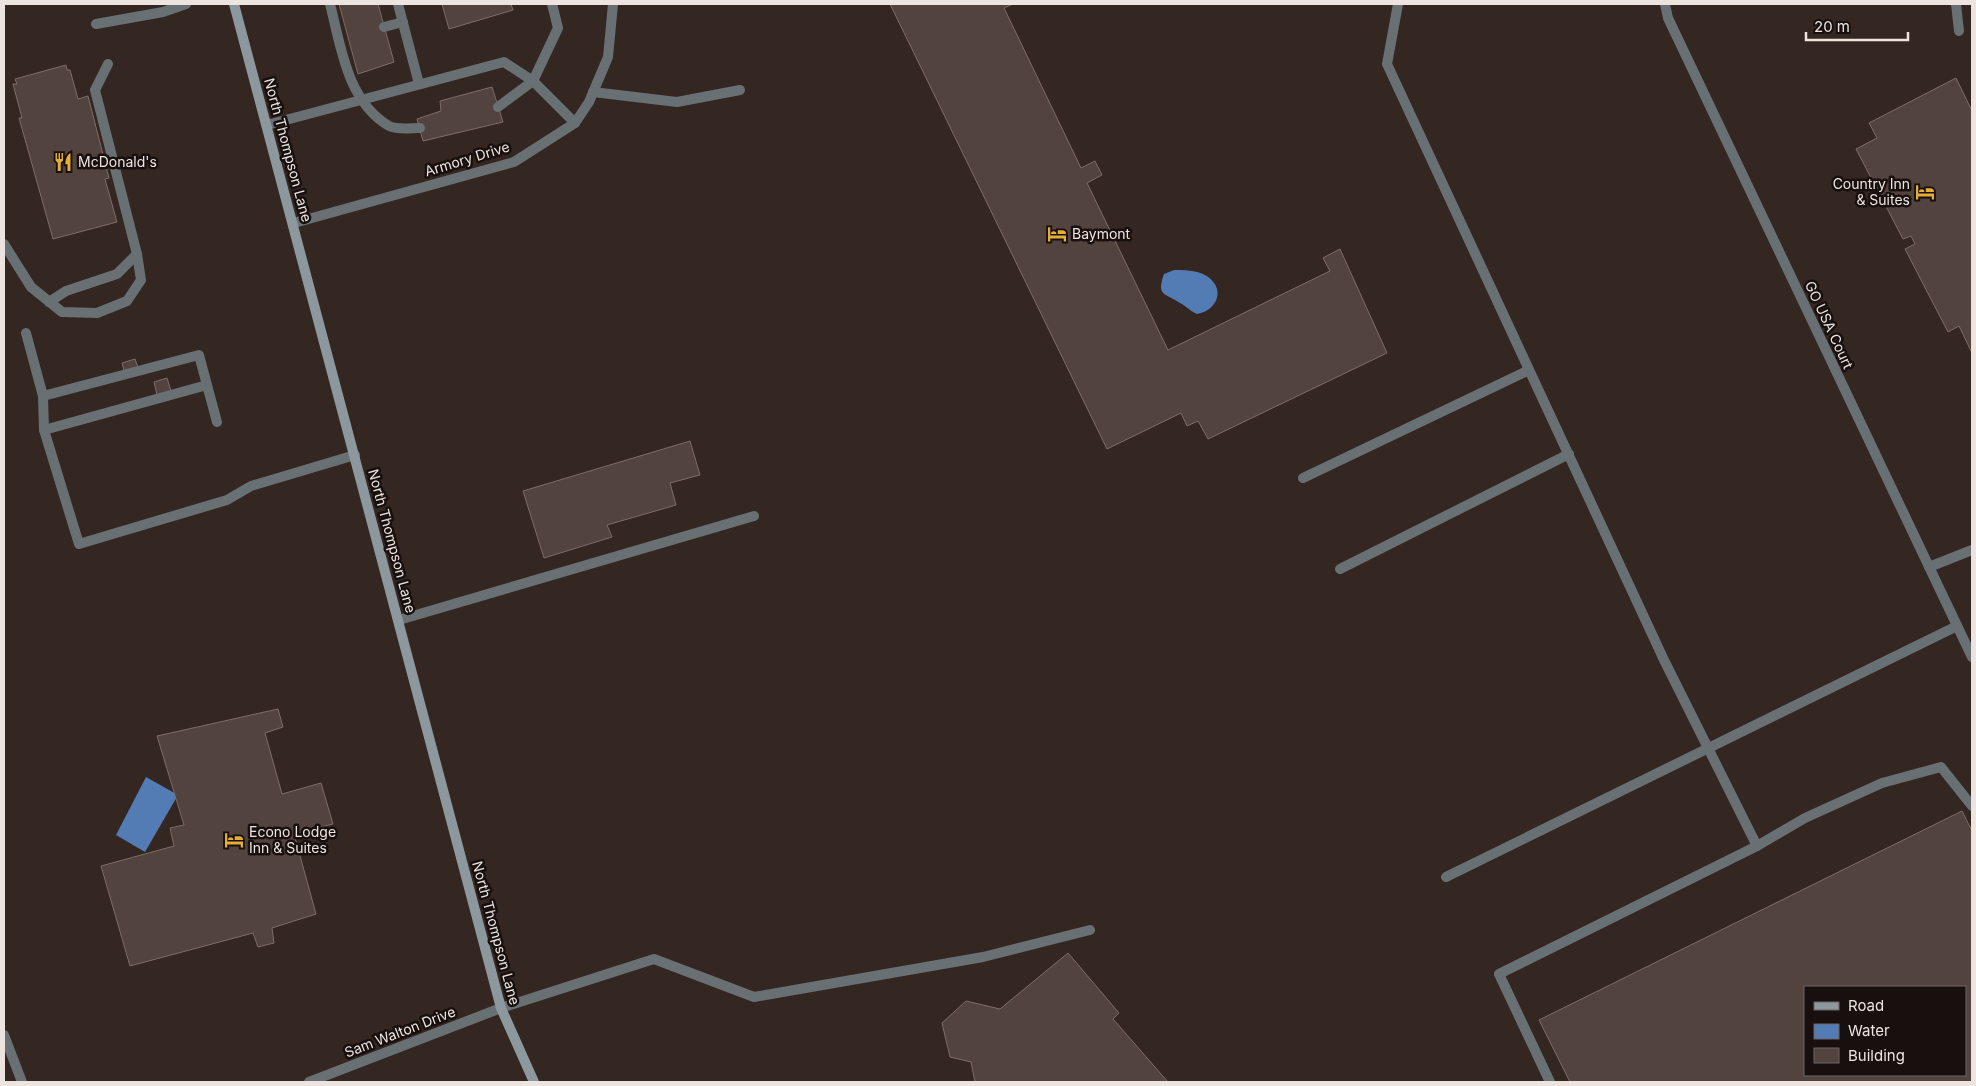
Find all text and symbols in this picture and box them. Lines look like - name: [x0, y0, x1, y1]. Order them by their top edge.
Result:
- scale bar: [1806, 10, 1908, 42]
- text: 20 m: [1814, 17, 1850, 36]
- street label: North Thompson Lane: [261, 76, 316, 224]
- street label: Armory Drive: [422, 138, 511, 179]
- restaurant icon: McDonald's: [52, 151, 74, 173]
- place label: McDonald's: [78, 153, 157, 170]
- place label: Country Inn & Suites: [1833, 175, 1910, 208]
- hotel icon: Country Inn & Suites: [1914, 181, 1936, 203]
- hotel icon: Baymont: [1046, 223, 1068, 245]
- place label: Baymont: [1072, 225, 1131, 242]
- street label: GO USA Court: [1802, 278, 1857, 372]
- street label: North Thompson Lane: [365, 467, 420, 615]
- place label: Econo Lodge Inn & Suites: [249, 823, 336, 856]
- hotel icon: Econo Lodge Inn & Suites: [223, 829, 245, 851]
- street label: North Thompson Lane: [469, 859, 524, 1007]
- legend: [1804, 986, 1966, 1076]
- text: Road: [1848, 996, 1884, 1015]
- street label: Sam Walton Drive: [342, 1003, 458, 1061]
- text: Water: [1848, 1021, 1890, 1040]
- text: Building: [1848, 1046, 1905, 1065]

